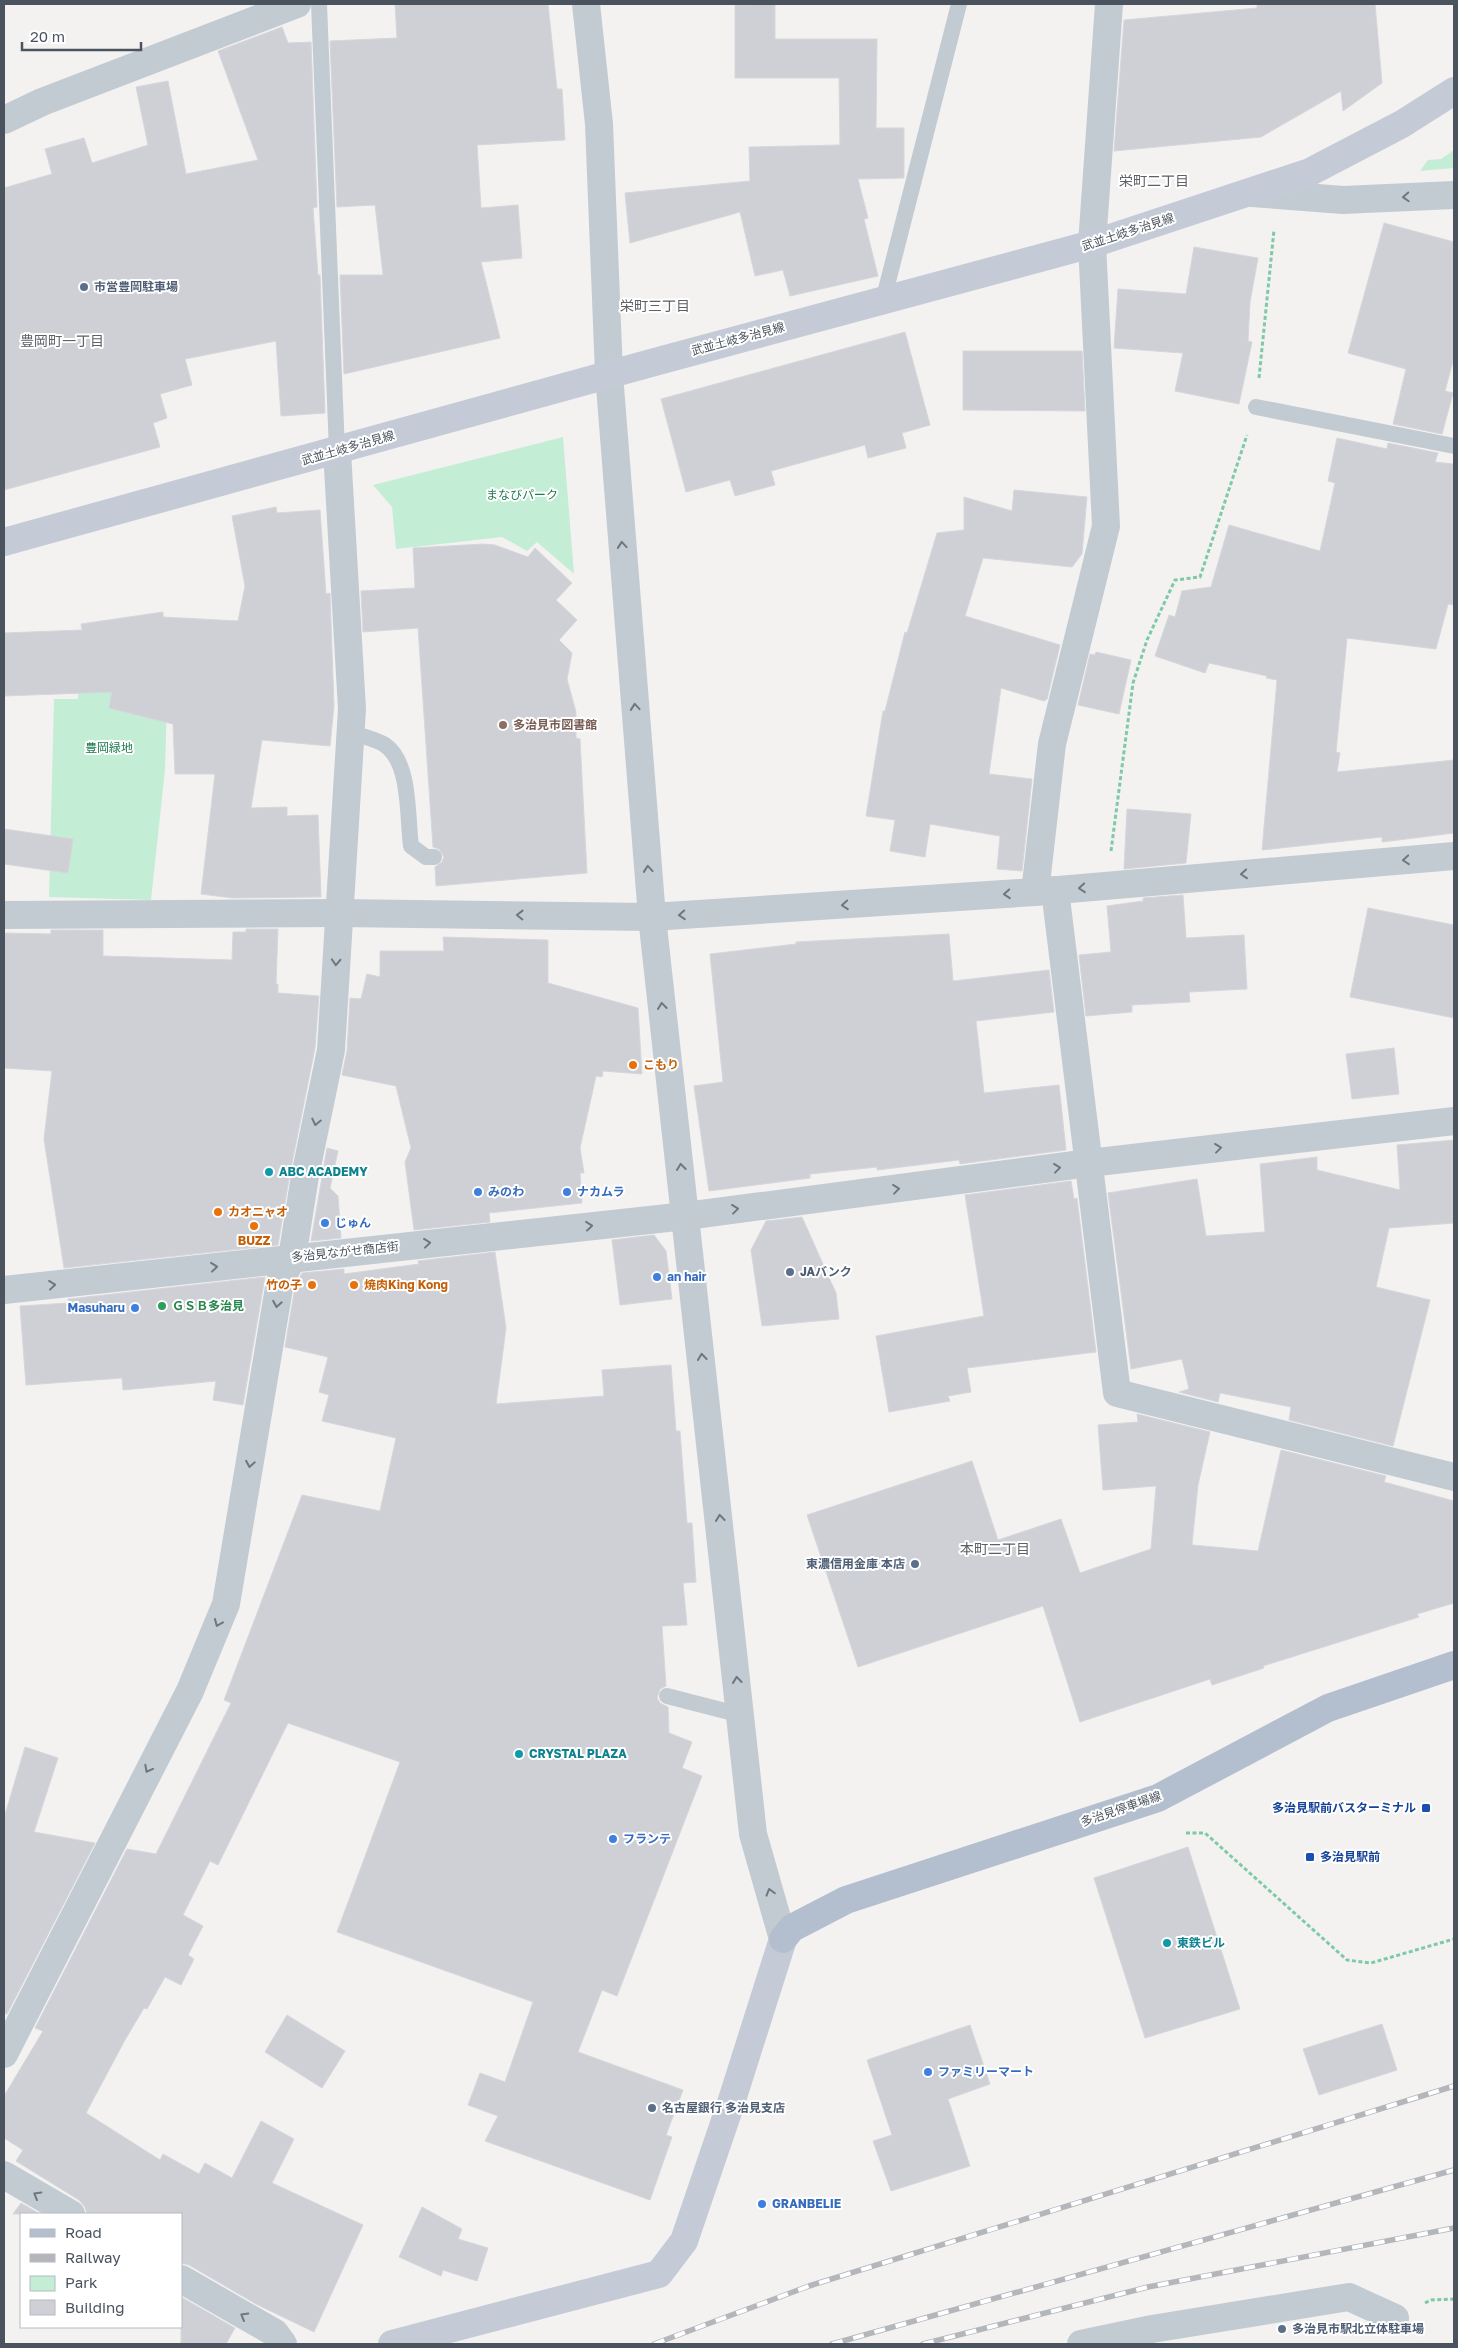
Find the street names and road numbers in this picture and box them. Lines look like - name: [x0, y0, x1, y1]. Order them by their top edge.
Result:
- street label: 武並土岐多治見線: [1080, 210, 1176, 253]
- street label: 武並土岐多治見線: [690, 319, 786, 358]
- street label: 武並土岐多治見線: [300, 427, 396, 468]
- street label: 多治見ながせ商店街: [290, 1238, 399, 1265]
- street label: 多治見停車場線: [1079, 1788, 1163, 1829]

